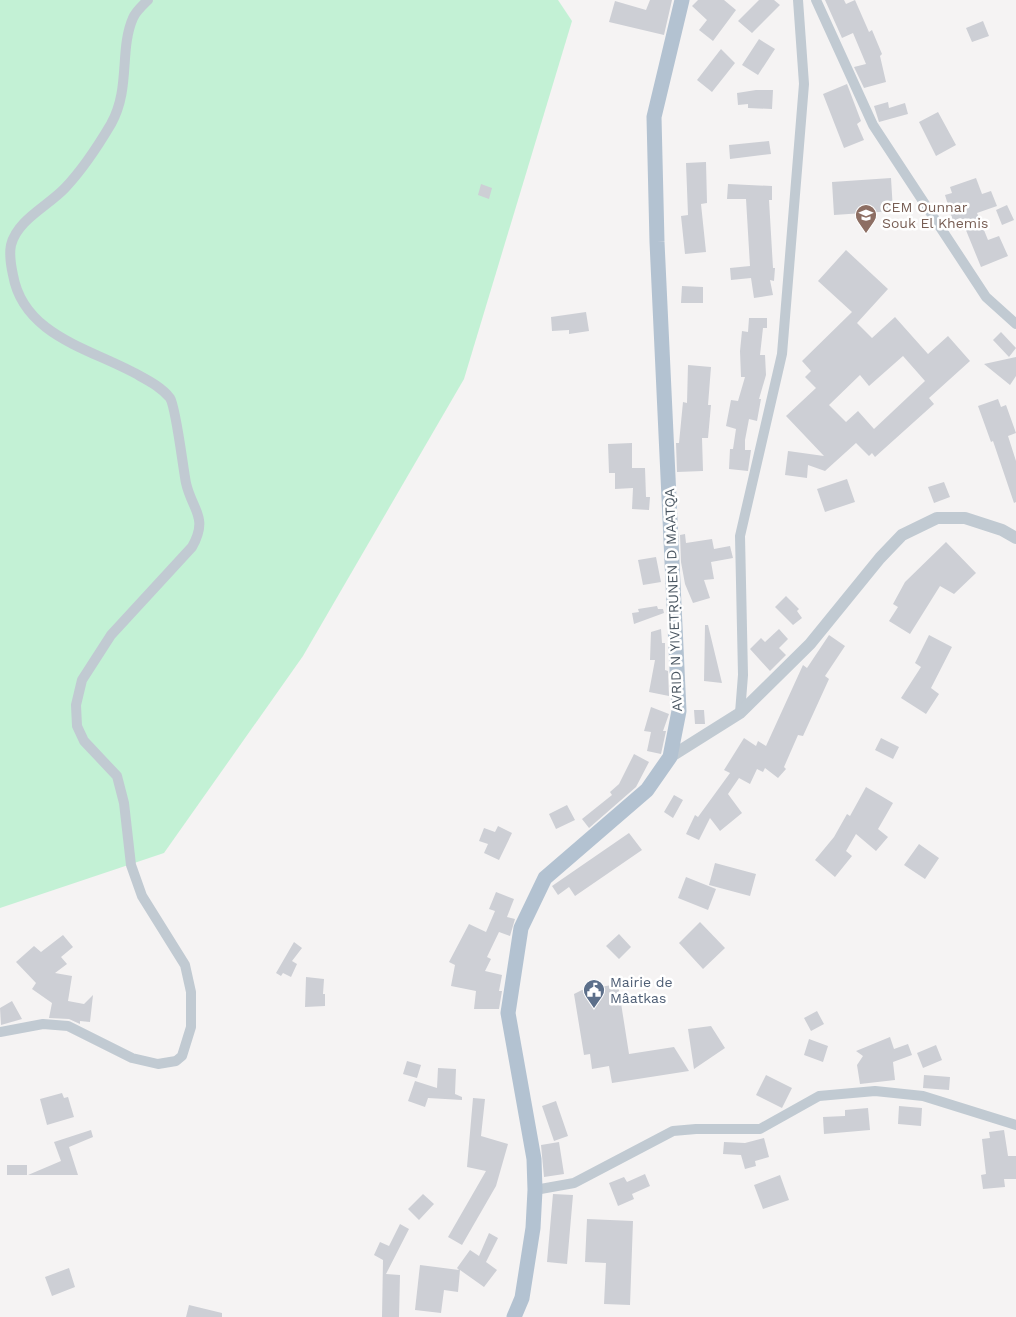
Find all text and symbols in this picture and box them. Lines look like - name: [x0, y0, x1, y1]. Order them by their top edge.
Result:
- place label: CEM Ounnar Souk El Khemis: [882, 199, 988, 231]
- school or university icon: CEM Ounnar Souk El Khemis: [854, 203, 878, 234]
- street label: AVRID N YIVETṚUNEN D MAATQA: [661, 488, 685, 712]
- place label: Mairie de Mâatkas: [610, 974, 673, 1006]
- public building icon: Mairie de Mâatkas: [582, 978, 606, 1009]

